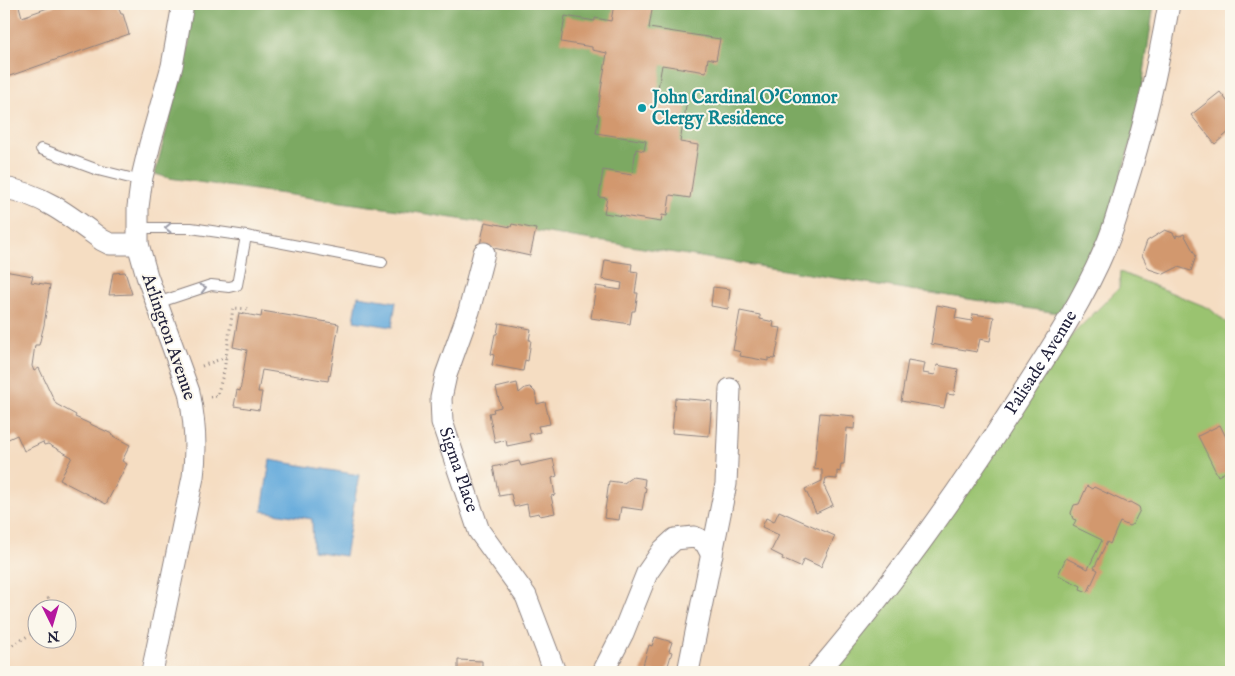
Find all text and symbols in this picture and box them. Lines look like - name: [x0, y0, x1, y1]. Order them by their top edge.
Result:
- place label: John Cardinal O'Connor Clergy Residence: [650, 87, 838, 131]
- marker: John Cardinal O'Connor Clergy Residence: [636, 102, 648, 114]
- one-way arrow: [164, 223, 172, 233]
- street label: Arlington Avenue: [135, 270, 200, 403]
- one-way arrow: [199, 283, 207, 293]
- street label: Palisade Avenue: [1000, 306, 1083, 419]
- street label: Sigma Place: [433, 424, 483, 515]
- north arrow: [28, 598, 78, 648]
- text: N: [46, 626, 61, 645]

